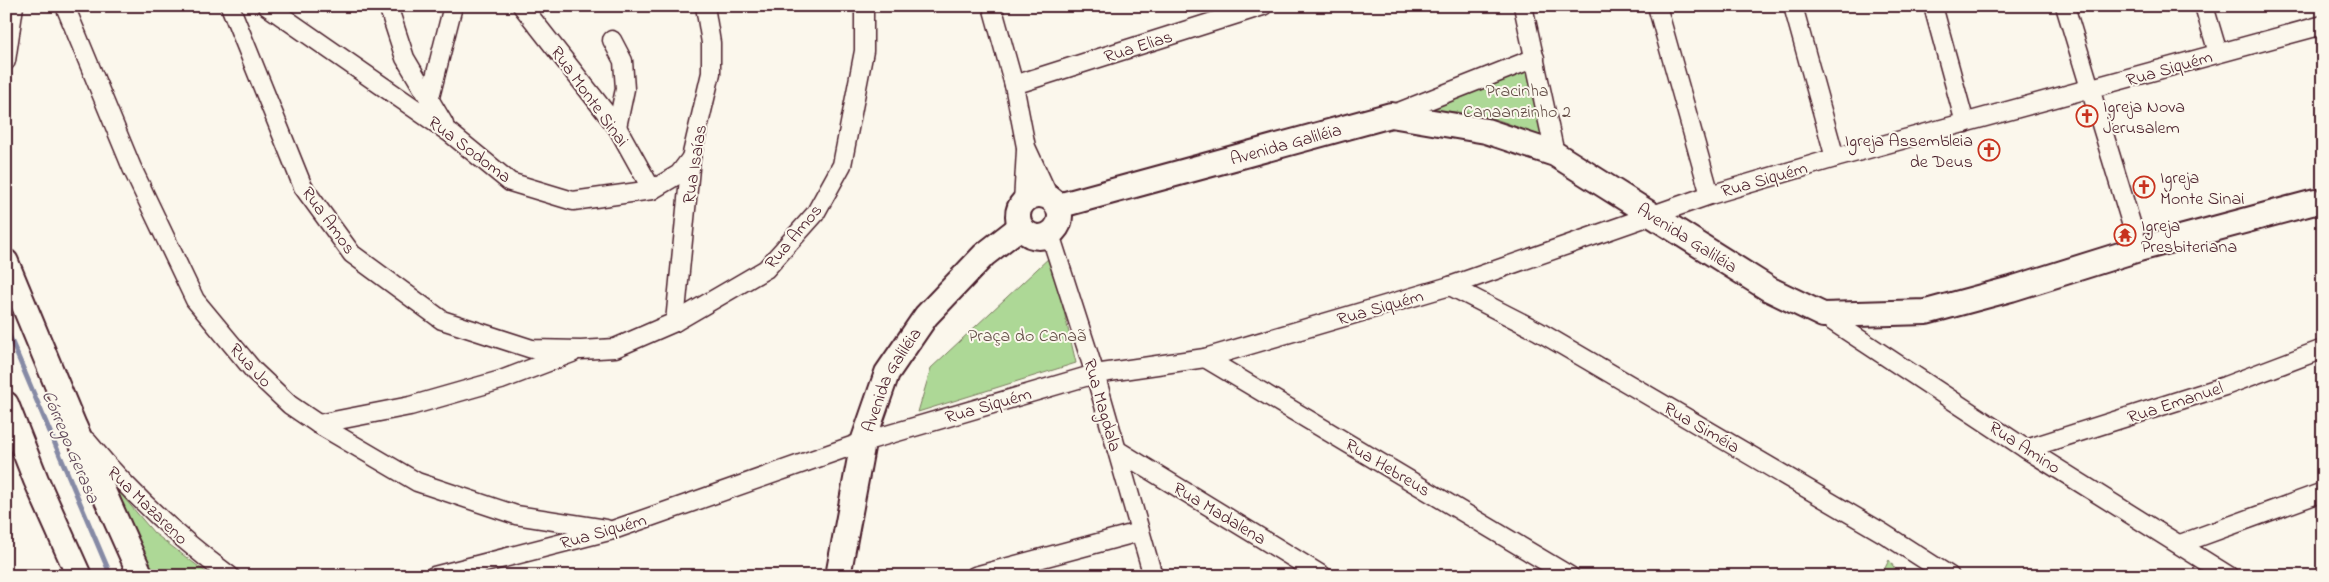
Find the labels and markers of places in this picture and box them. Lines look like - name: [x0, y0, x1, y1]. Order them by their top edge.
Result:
- place label: Igreja Nova Jerusalem: [2103, 95, 2185, 142]
- church icon: Igreja Nova Jerusalem: [2075, 104, 2099, 128]
- place label: Igreja Assembleia de Deus: [1845, 129, 1973, 176]
- church icon: Igreja Assembleia de Deus: [1977, 138, 2001, 162]
- place label: Igreja Monte Sinai: [2160, 166, 2244, 213]
- church icon: Igreja Monte Sinai: [2132, 175, 2156, 199]
- place label: Igreja Presbiteriana: [2141, 214, 2237, 261]
- temple icon: Igreja Presbiteriana: [2113, 223, 2137, 247]

